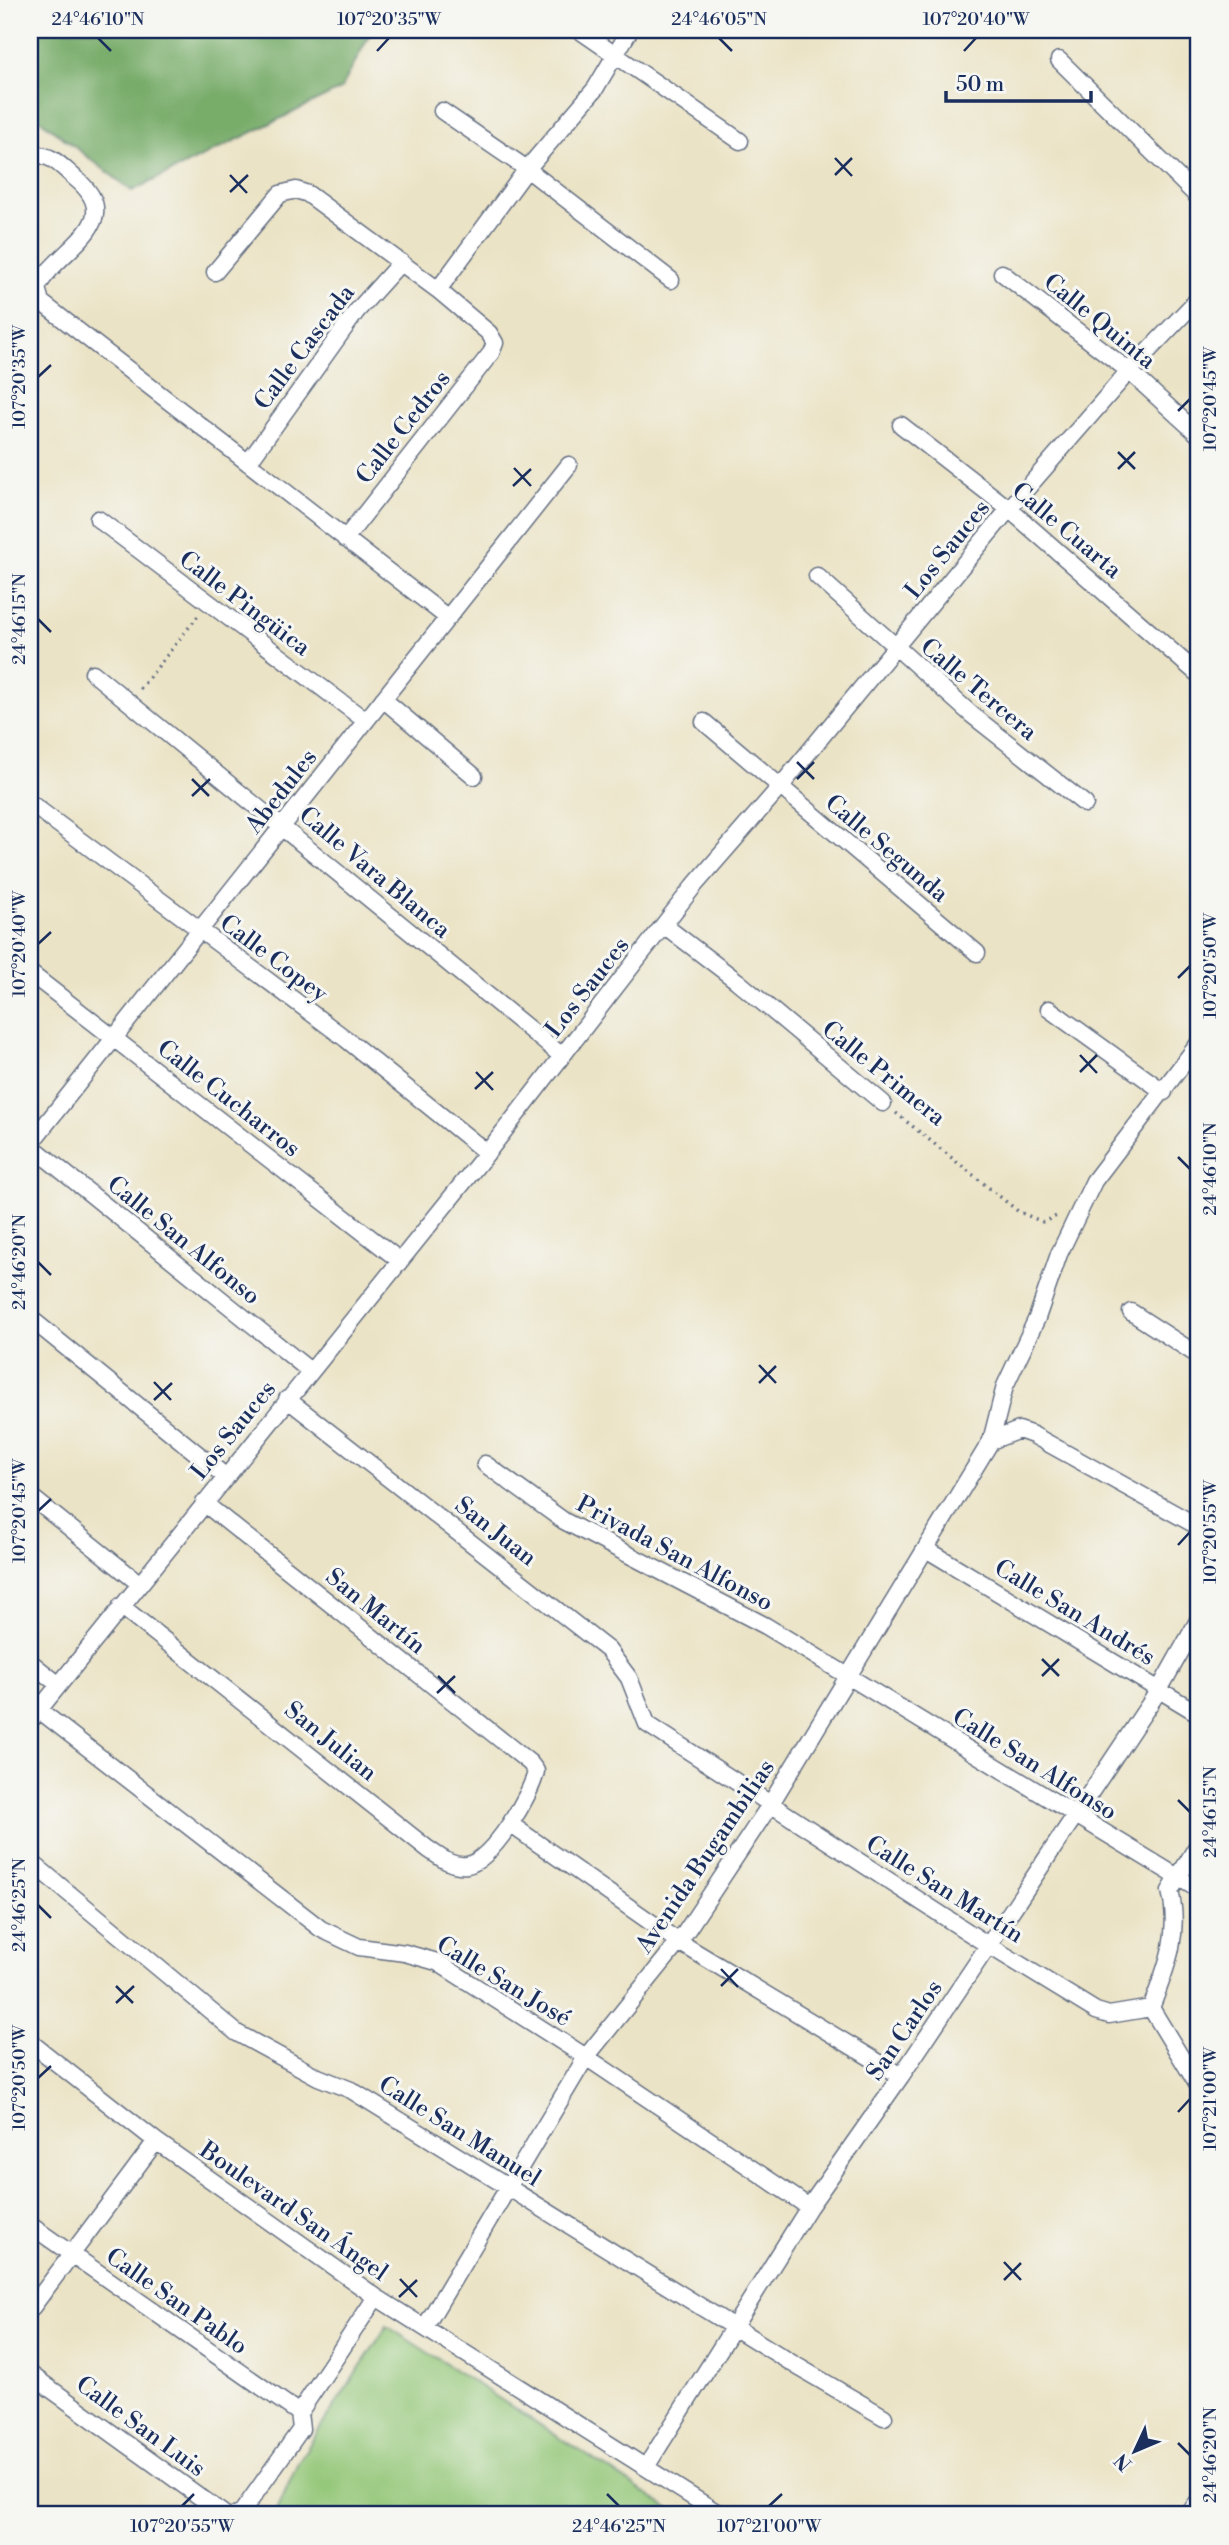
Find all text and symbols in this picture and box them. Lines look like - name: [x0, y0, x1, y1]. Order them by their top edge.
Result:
- text: 24°46'10"N: [52, 8, 145, 31]
- text: 107°20'35"W: [337, 8, 442, 31]
- text: 24°46'05"N: [671, 8, 767, 31]
- text: 107°20'40"W: [923, 8, 1030, 31]
- scale bar: [946, 60, 1091, 104]
- text: 50 m: [956, 72, 1004, 98]
- street label: Calle Quinta: [1037, 267, 1162, 377]
- street label: Calle Cascada: [248, 278, 362, 416]
- text: 107°20'35"W: [8, 324, 31, 429]
- text: 107°20'45"W: [1199, 346, 1222, 451]
- street label: Calle Cedros: [350, 365, 458, 491]
- street label: Calle Cuarta: [1005, 476, 1128, 586]
- street label: Los Sauces: [899, 494, 997, 605]
- street label: Calle Pingüica: [173, 545, 317, 663]
- text: 24°46'15"N: [8, 573, 31, 665]
- street label: Calle Tercera: [914, 632, 1044, 748]
- street label: Abedules: [239, 743, 324, 841]
- street label: Calle Segunda: [818, 788, 955, 910]
- street label: Calle Vara Blanca: [292, 800, 457, 946]
- text: 107°20'40"W: [8, 890, 31, 997]
- street label: Calle Copey: [213, 908, 334, 1009]
- text: 107°20'50"W: [1199, 912, 1222, 1019]
- street label: Los Sauces: [539, 931, 636, 1044]
- street label: Calle Primera: [815, 1015, 952, 1133]
- street label: Calle Cucharros: [151, 1034, 306, 1164]
- text: 24°46'10"N: [1199, 1122, 1222, 1215]
- street label: Calle San Alfonso: [101, 1170, 266, 1312]
- text: 24°46'20"N: [8, 1213, 31, 1310]
- street label: Los Sauces: [185, 1375, 283, 1486]
- text: 107°20'45"W: [8, 1458, 31, 1563]
- text: 107°20'55"W: [1199, 1479, 1222, 1584]
- street label: Privada San Alfonso: [571, 1489, 778, 1618]
- street label: San Juan: [448, 1491, 542, 1573]
- street label: Calle San Andrés: [989, 1553, 1160, 1673]
- street label: San Martín: [319, 1562, 432, 1661]
- street label: San Julian: [278, 1695, 383, 1788]
- street label: Calle San Alfonso: [947, 1702, 1122, 1828]
- street label: Avenida Bugambilias: [629, 1754, 782, 1960]
- text: 24°46'15"N: [1199, 1766, 1222, 1858]
- street label: Calle San Martín: [860, 1829, 1029, 1950]
- text: 24°46'25"N: [8, 1857, 31, 1952]
- street label: Calle San José: [431, 1930, 576, 2034]
- street label: San Carlos: [860, 1975, 949, 2087]
- text: 107°20'50"W: [8, 2024, 31, 2131]
- text: 107°21'00"W: [1199, 2046, 1222, 2151]
- street label: Calle San Manuel: [373, 2070, 546, 2194]
- street label: Boulevard San Ángel: [193, 2134, 394, 2288]
- street label: Calle San Pablo: [100, 2242, 253, 2362]
- street label: Calle San Luis: [70, 2370, 211, 2484]
- text: 24°46'20"N: [1199, 2406, 1222, 2503]
- north arrow: [1100, 2416, 1170, 2486]
- text: N: [1110, 2448, 1137, 2476]
- text: 107°20'55"W: [130, 2515, 235, 2538]
- text: 24°46'25"N: [572, 2515, 667, 2538]
- text: 107°21'00"W: [717, 2515, 822, 2538]

